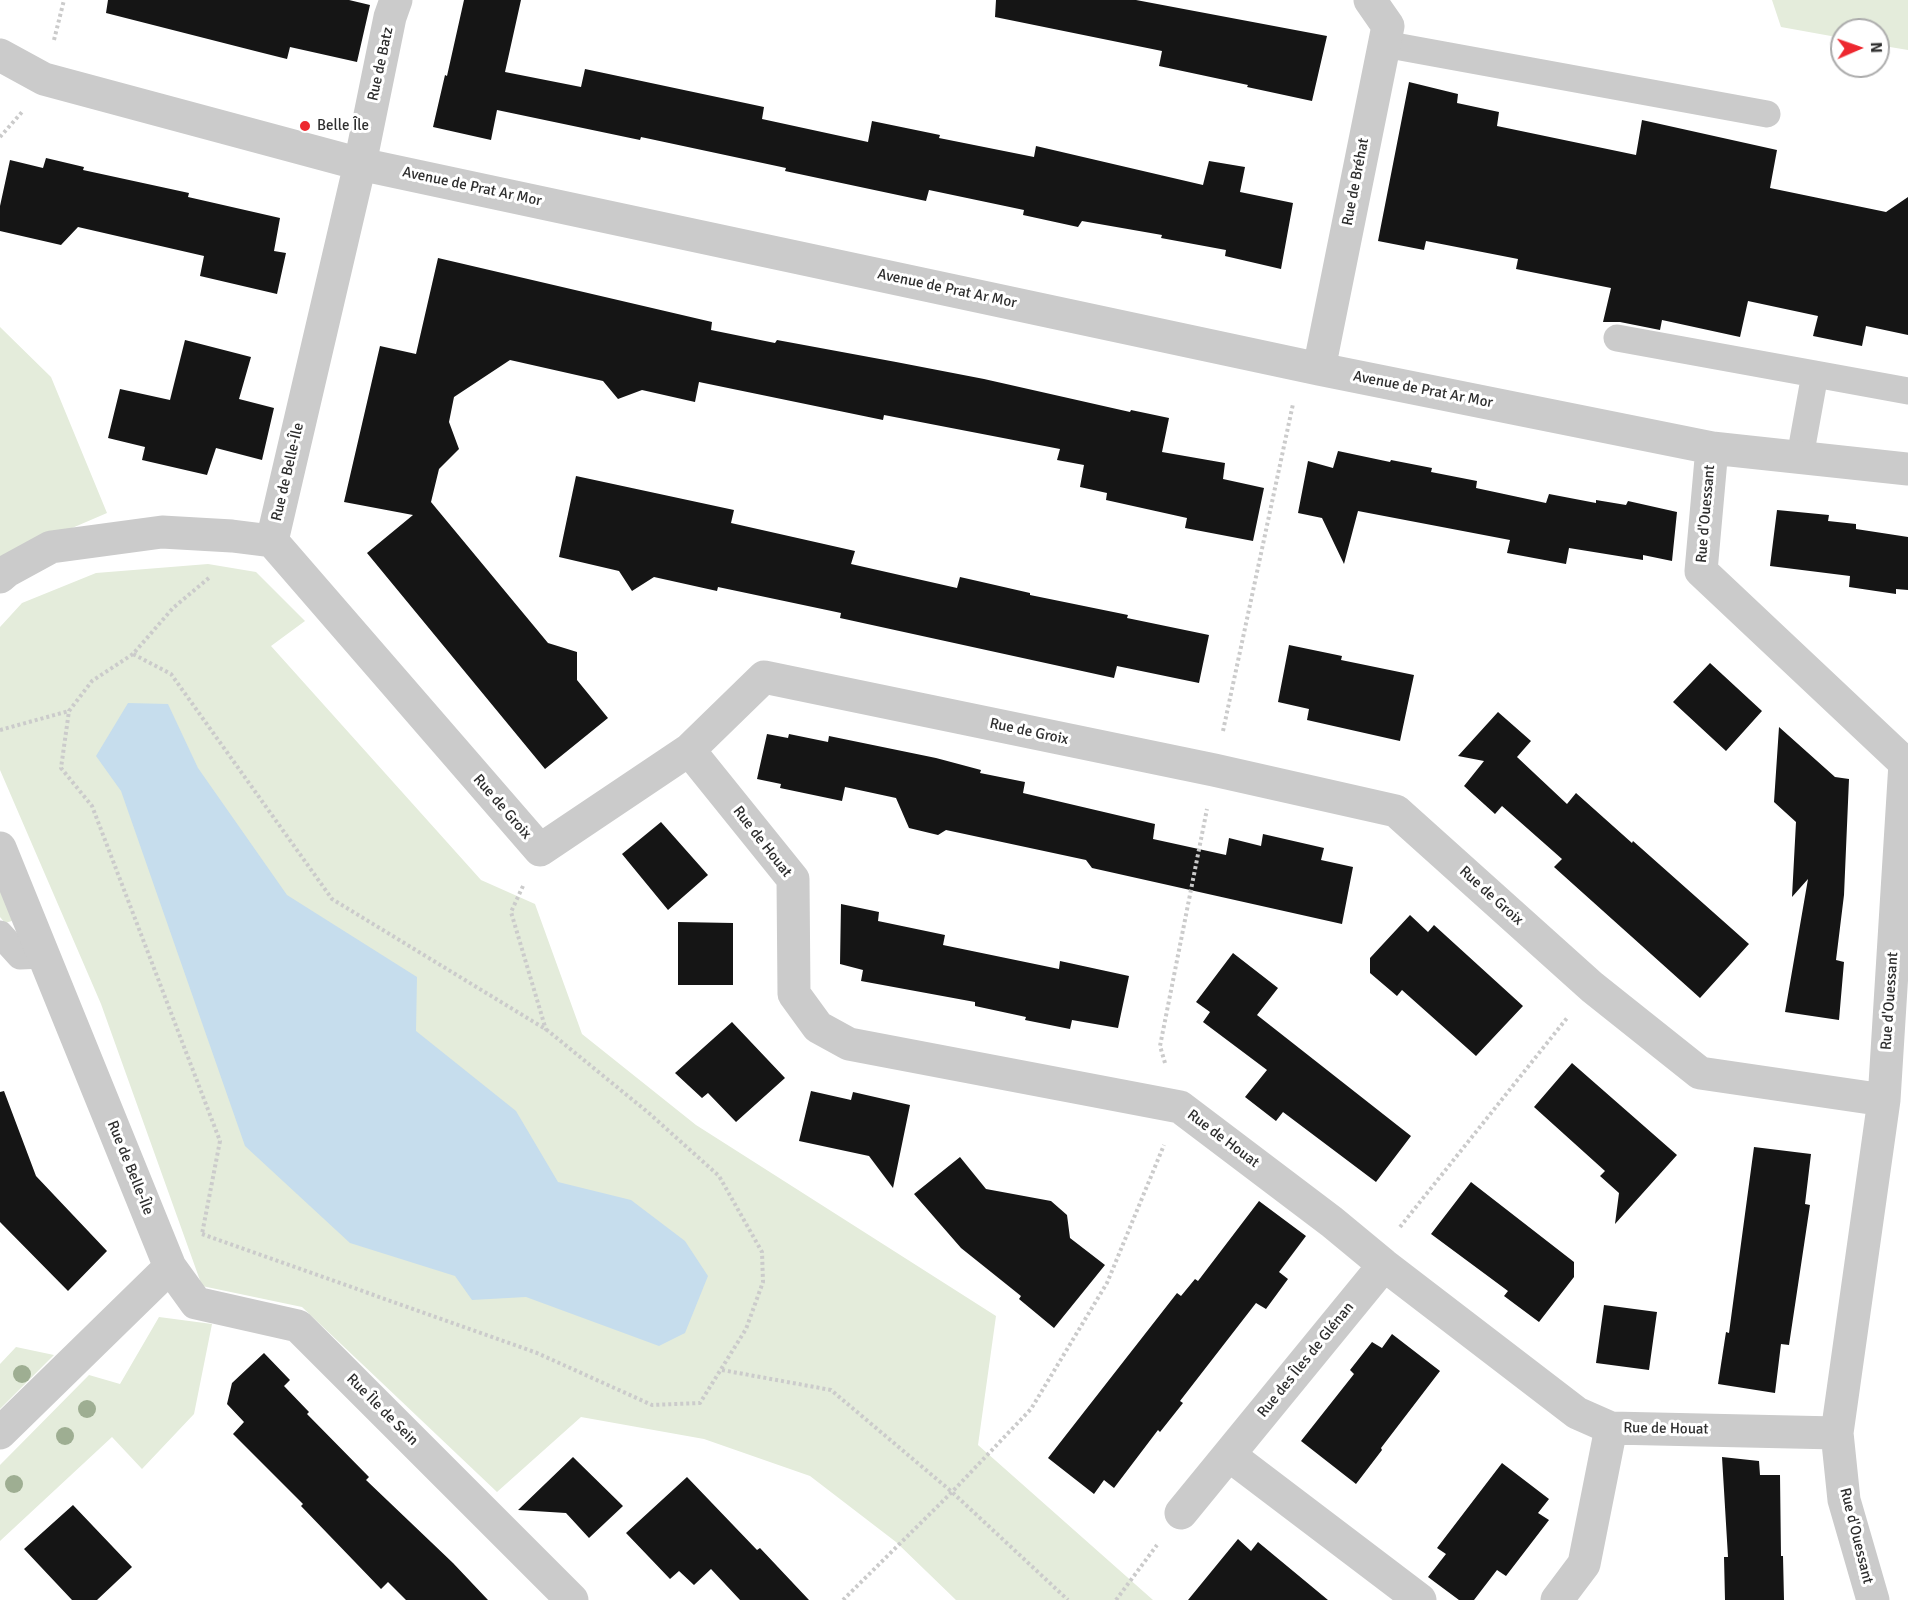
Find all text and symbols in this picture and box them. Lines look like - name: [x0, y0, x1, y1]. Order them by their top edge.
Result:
- north arrow: [1830, 18, 1890, 78]
- street label: Rue de Batz: [364, 25, 398, 103]
- text: N: [1866, 42, 1886, 53]
- place label: Belle Île: [317, 117, 369, 135]
- marker: Belle Île: [298, 119, 312, 133]
- street label: Rue de Bréhat: [1339, 137, 1373, 227]
- street label: Avenue de Prat Ar Mor: [401, 163, 543, 211]
- street label: Avenue de Prat Ar Mor: [876, 265, 1018, 313]
- street label: Avenue de Prat Ar Mor: [1352, 368, 1494, 412]
- street label: Rue de Belle-Île: [268, 421, 308, 523]
- street label: Rue d'Ouessant: [1693, 464, 1719, 564]
- street label: Rue de Groix: [988, 715, 1070, 749]
- street label: Rue de Groix: [469, 771, 535, 843]
- street label: Rue de Houat: [729, 803, 795, 881]
- street label: Rue de Groix: [1455, 863, 1527, 929]
- street label: Rue d'Ouessant: [1878, 951, 1902, 1051]
- street label: Rue de Houat: [1184, 1106, 1262, 1172]
- street label: Rue de Belle-Île: [103, 1118, 157, 1218]
- street label: Rue des Îles de Glénan: [1254, 1299, 1358, 1421]
- street label: Rue Île de Sein: [342, 1370, 422, 1450]
- street label: Rue de Houat: [1623, 1419, 1709, 1439]
- street label: Rue d'Ouessant: [1835, 1486, 1877, 1586]

